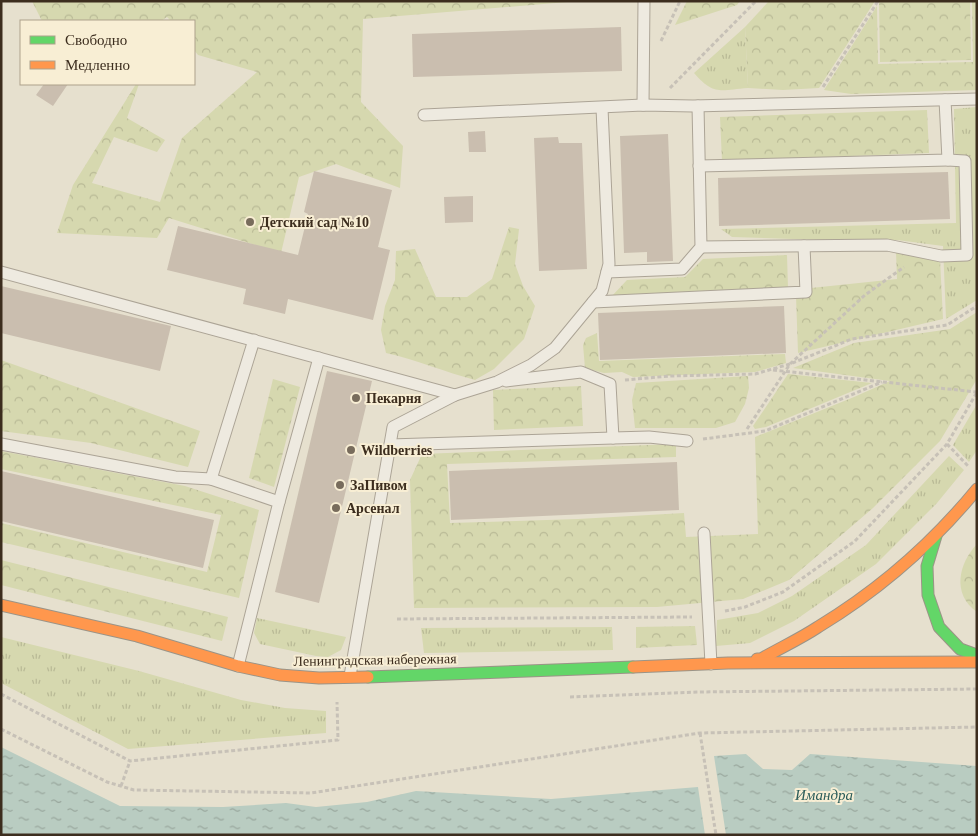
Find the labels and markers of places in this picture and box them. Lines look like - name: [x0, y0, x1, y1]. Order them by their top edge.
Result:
- place label: Детский сад №10: [260, 215, 369, 230]
- marker: Детский сад №10: [244, 216, 256, 228]
- place label: Пекарня: [366, 391, 422, 406]
- marker: Пекарня: [350, 392, 362, 404]
- place label: Wildberries: [361, 443, 433, 458]
- marker: Wildberries: [345, 444, 357, 456]
- place label: ЗаПивом: [350, 478, 408, 493]
- marker: ЗаПивом: [334, 479, 346, 491]
- place label: Арсенал: [346, 501, 400, 516]
- marker: Арсенал: [330, 502, 342, 514]

